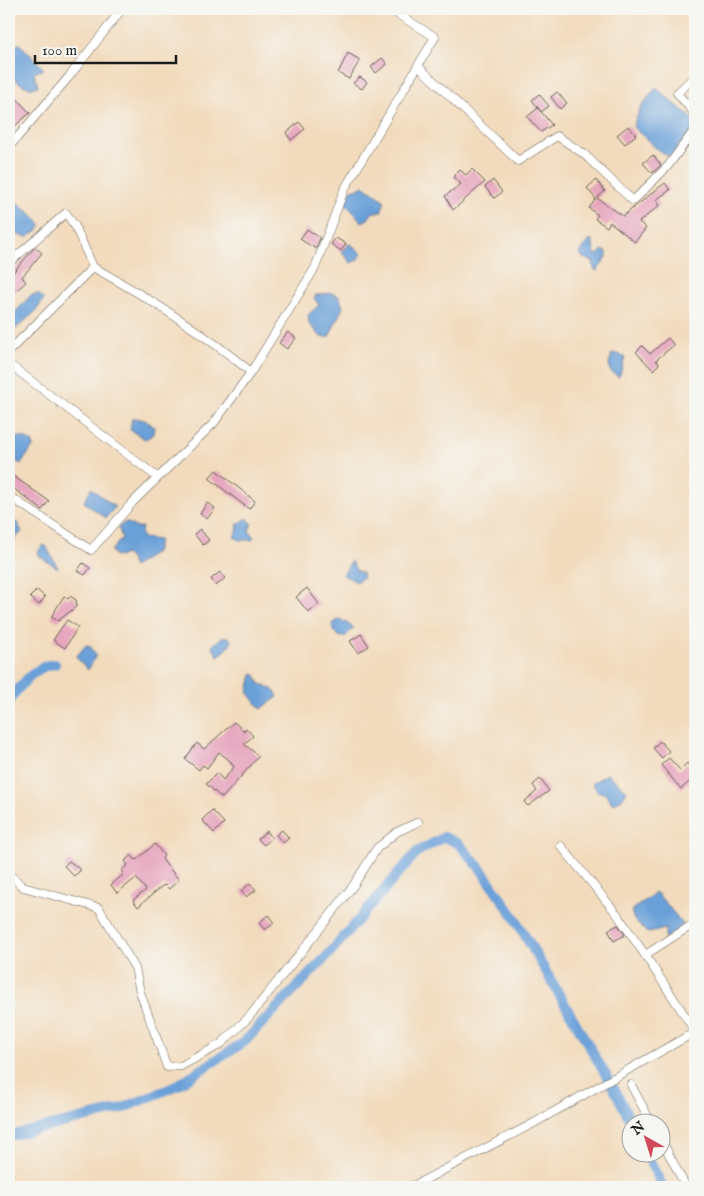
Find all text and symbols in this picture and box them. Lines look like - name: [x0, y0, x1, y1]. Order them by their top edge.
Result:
- scale bar: [35, 32, 176, 64]
- text: 100 m: [42, 41, 78, 60]
- north arrow: [622, 1114, 672, 1164]
- text: N: [627, 1118, 649, 1140]

